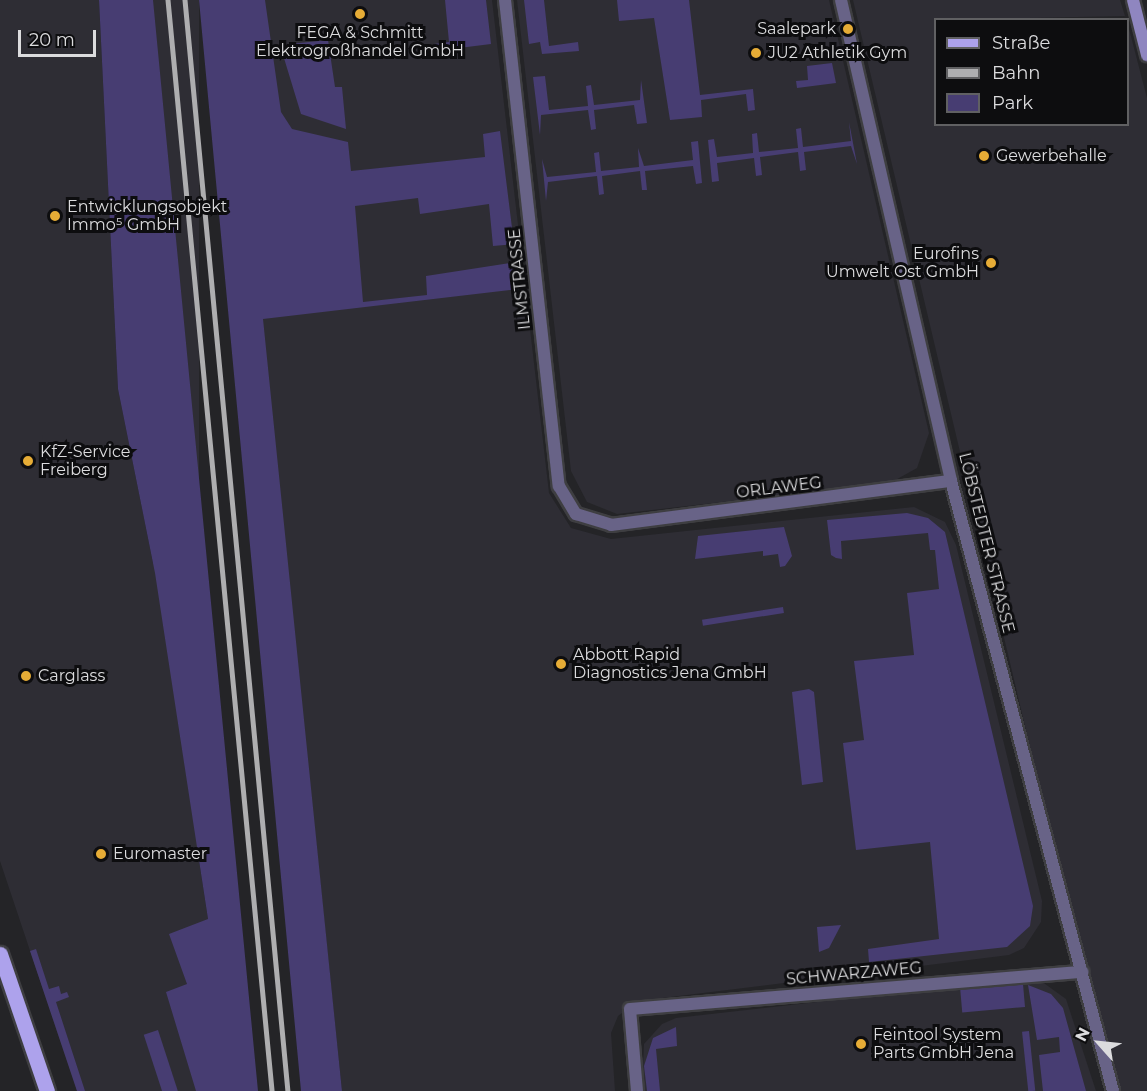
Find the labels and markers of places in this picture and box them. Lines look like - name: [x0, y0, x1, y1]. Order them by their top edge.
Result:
- marker: FEGA & Schmitt Elektrogroßhandel GmbH: [353, 7, 367, 21]
- place label: Saalepark: [757, 19, 836, 39]
- marker: Saalepark: [841, 22, 855, 36]
- place label: FEGA & Schmitt Elektrogroßhandel GmbH: [256, 23, 464, 61]
- place label: JU2 Athletik Gym: [768, 43, 907, 63]
- marker: JU2 Athletik Gym: [749, 46, 763, 60]
- place label: Gewerbehalle: [996, 146, 1107, 166]
- marker: Gewerbehalle: [977, 149, 991, 163]
- place label: Entwicklungsobjekt Immo⁵ GmbH: [67, 197, 227, 235]
- marker: Entwicklungsobjekt Immo⁵ GmbH: [48, 209, 62, 223]
- place label: Eurofins Umwelt Ost GmbH: [826, 244, 979, 282]
- marker: Eurofins Umwelt Ost GmbH: [984, 256, 998, 270]
- place label: KfZ-Service Freiberg: [40, 442, 130, 480]
- marker: KfZ-Service Freiberg: [21, 454, 35, 468]
- place label: Abbott Rapid Diagnostics Jena GmbH: [573, 645, 767, 683]
- marker: Abbott Rapid Diagnostics Jena GmbH: [554, 657, 568, 671]
- place label: Carglass: [38, 666, 105, 686]
- marker: Carglass: [19, 669, 33, 683]
- place label: Euromaster: [113, 844, 207, 864]
- marker: Euromaster: [94, 847, 108, 861]
- place label: Feintool System Parts GmbH Jena: [873, 1025, 1014, 1063]
- marker: Feintool System Parts GmbH Jena: [854, 1037, 868, 1051]

